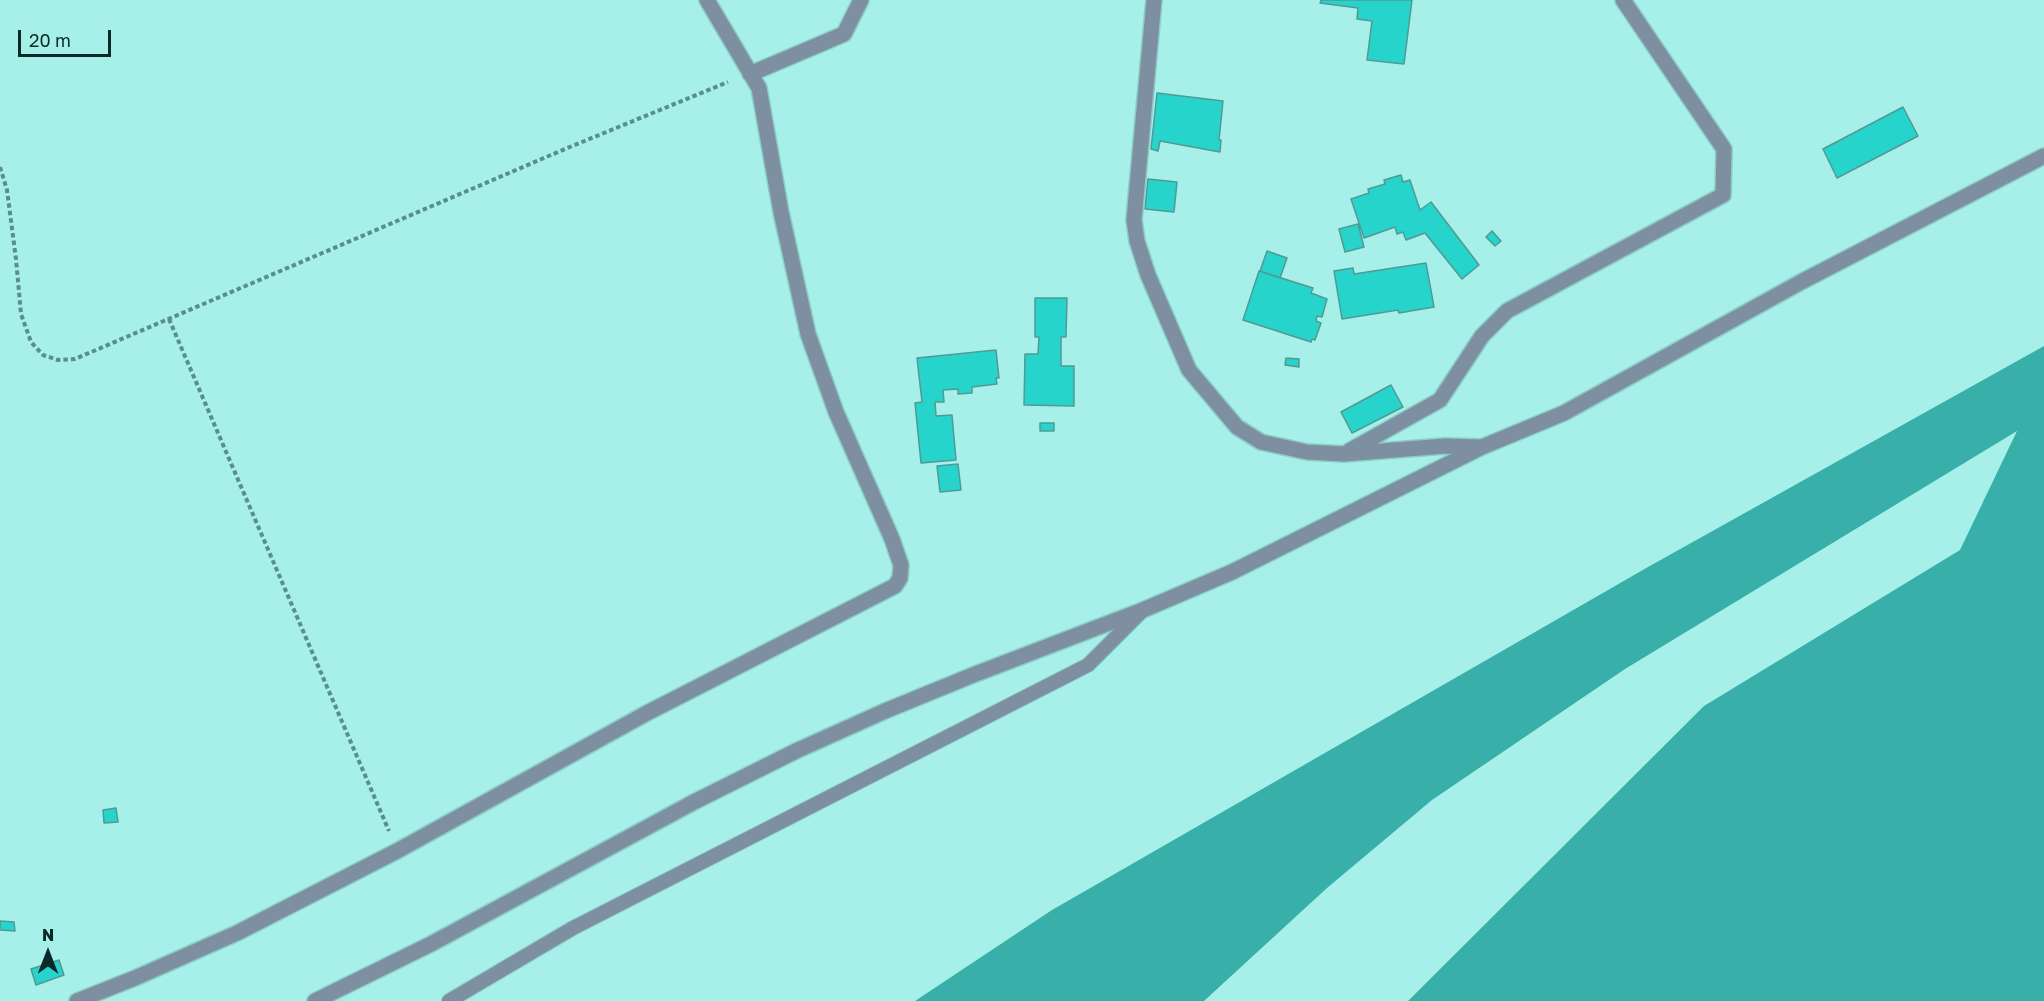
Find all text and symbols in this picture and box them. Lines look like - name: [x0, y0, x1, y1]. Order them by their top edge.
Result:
- scale bar: [21, 18, 114, 56]
- text: 20 m: [29, 29, 71, 51]
- north arrow: [18, 923, 78, 983]
- text: N: [42, 925, 54, 945]

